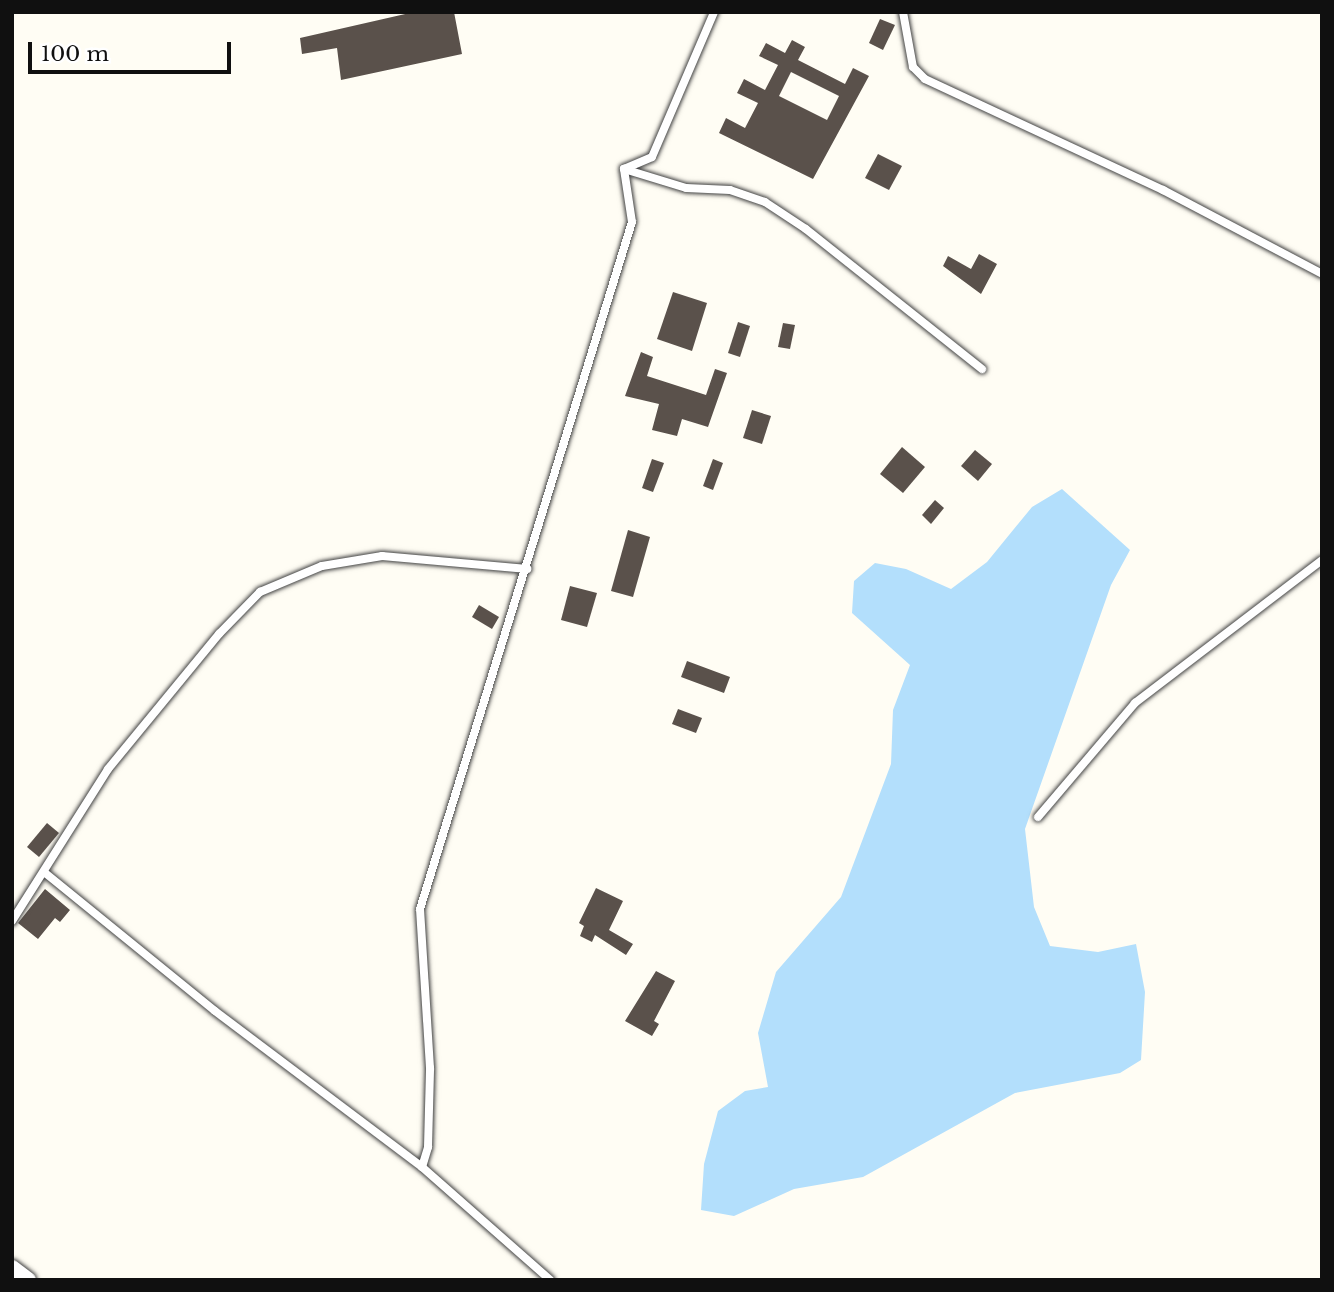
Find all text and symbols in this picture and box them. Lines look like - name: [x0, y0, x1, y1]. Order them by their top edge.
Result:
- scale bar: [32, 28, 234, 72]
- text: 100 m: [41, 41, 109, 67]

